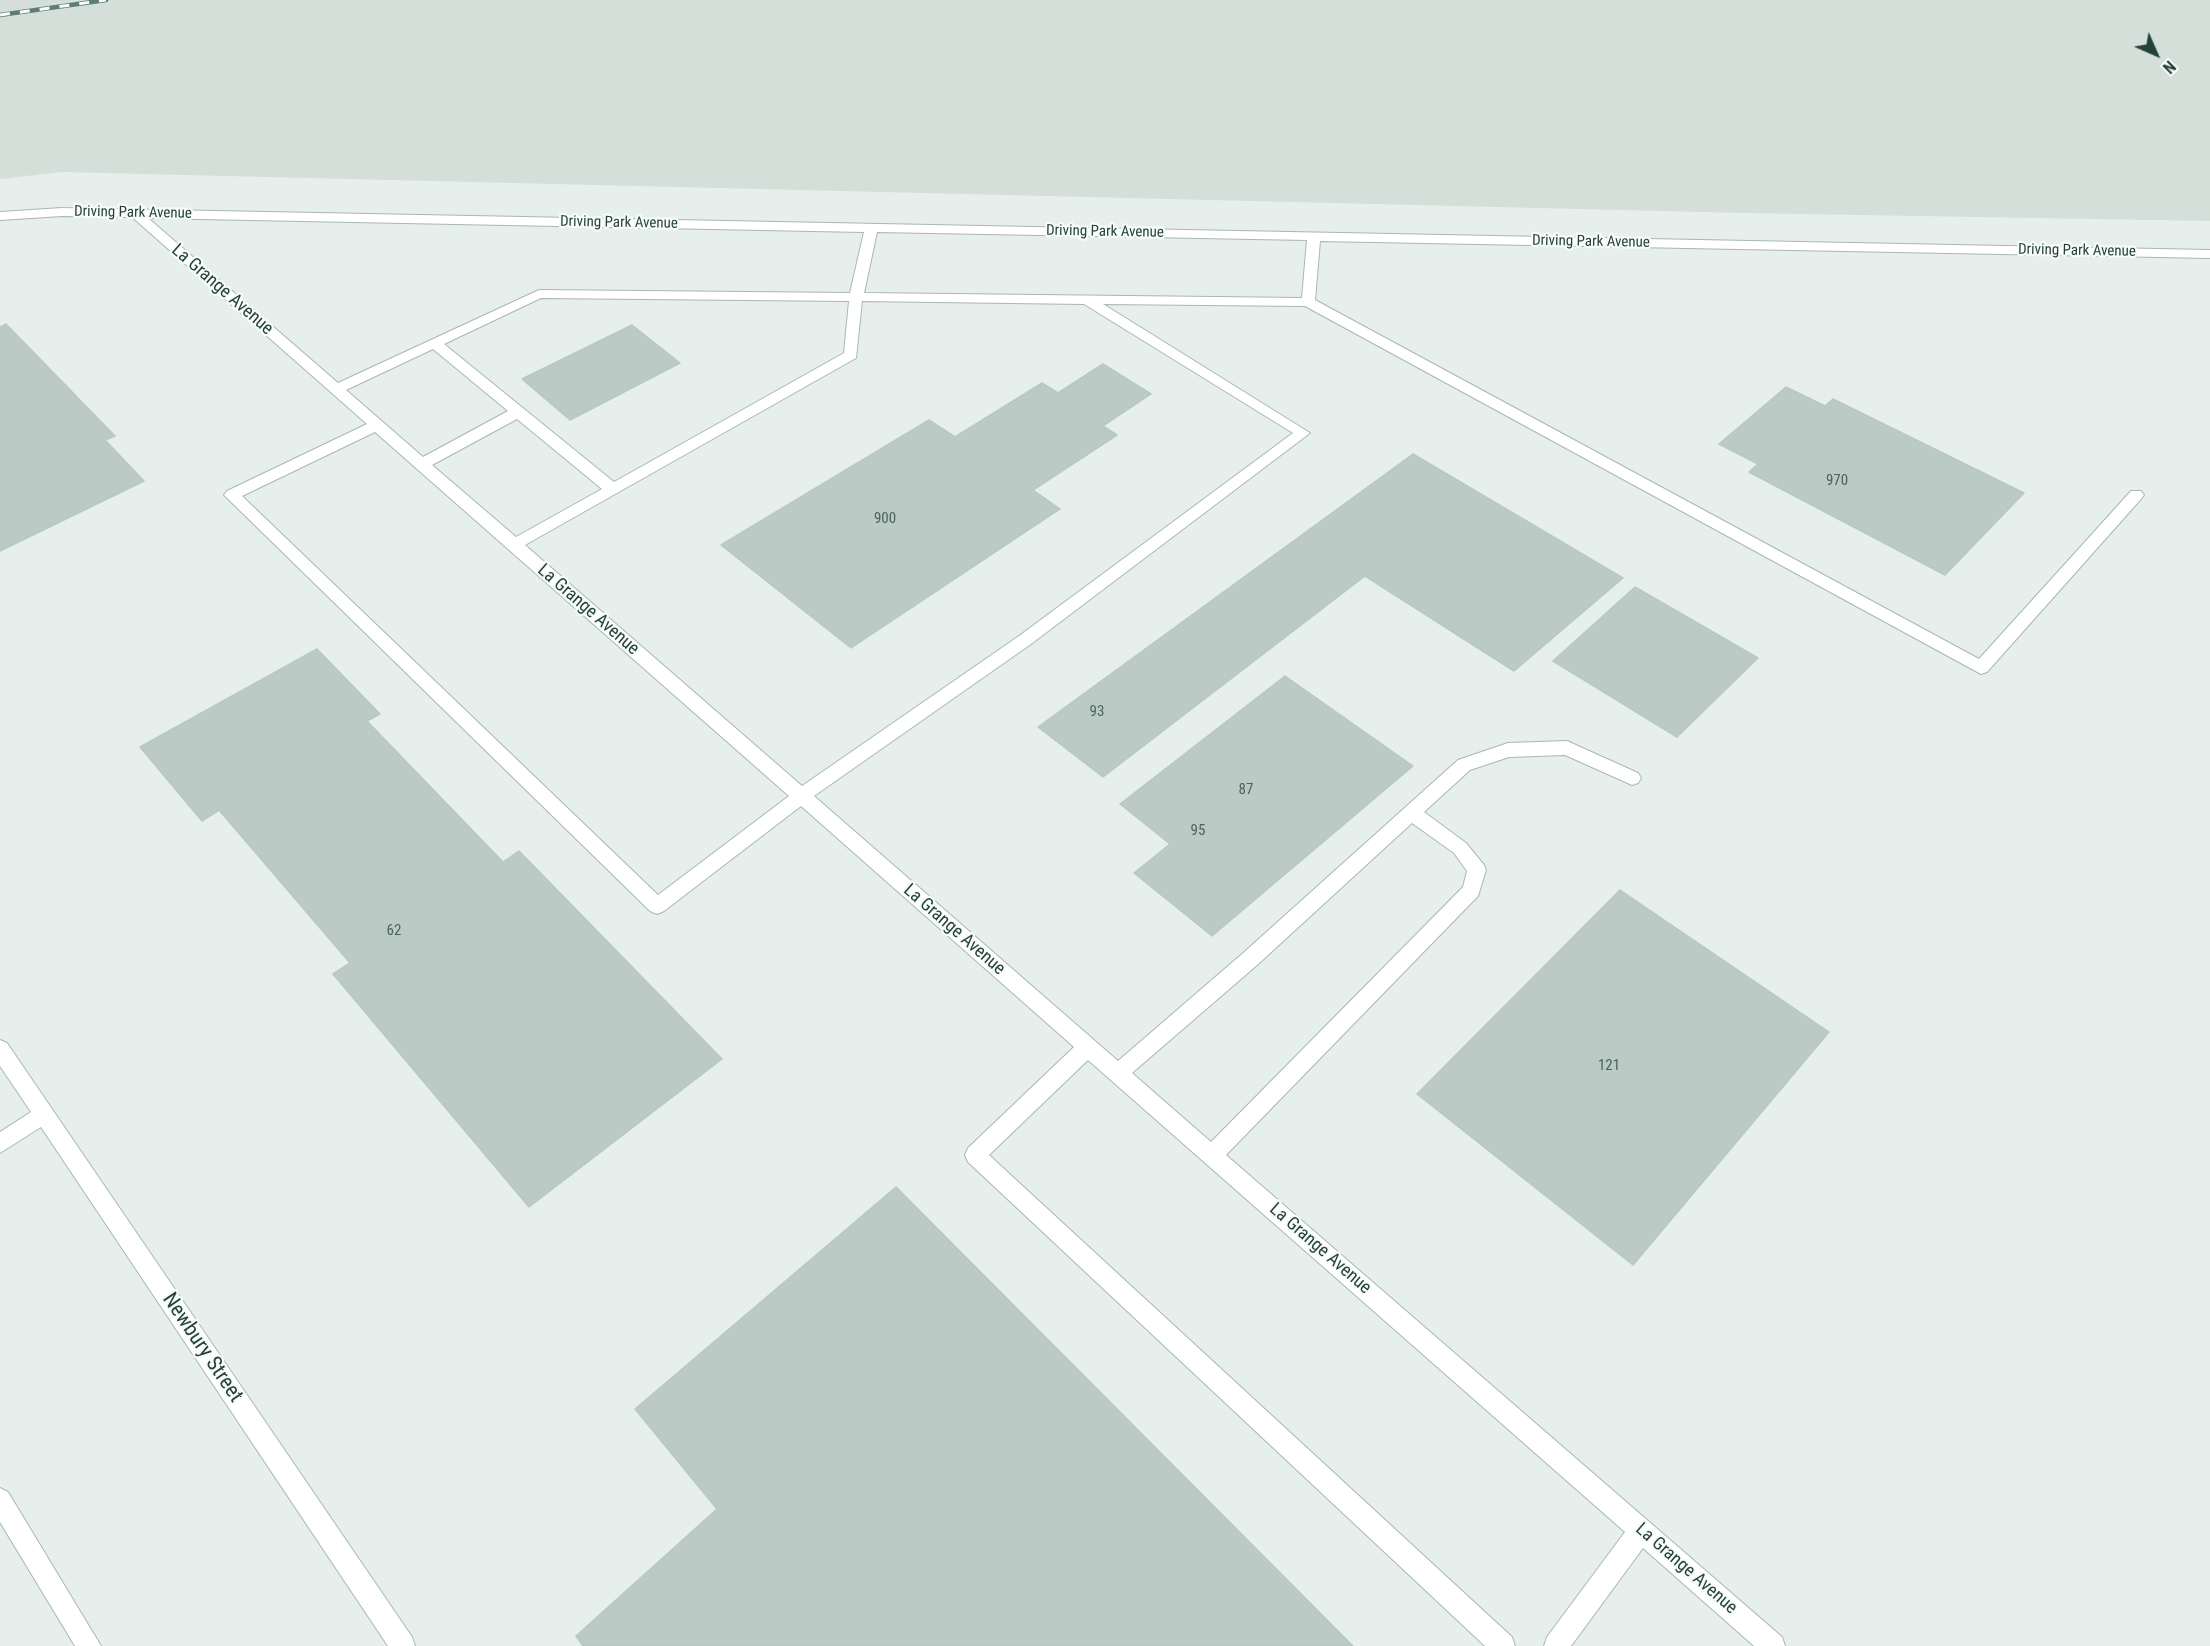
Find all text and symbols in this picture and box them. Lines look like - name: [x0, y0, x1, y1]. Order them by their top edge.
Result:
- north arrow: [2126, 24, 2186, 84]
- text: N: [2159, 57, 2179, 77]
- street label: Driving Park Avenue: [74, 203, 192, 223]
- street label: Driving Park Avenue: [560, 213, 678, 233]
- street label: Driving Park Avenue: [1046, 222, 1164, 242]
- street label: Driving Park Avenue: [1532, 232, 1650, 252]
- street label: La Grange Avenue: [167, 240, 277, 340]
- street label: Driving Park Avenue: [2018, 241, 2136, 261]
- house number: 970: [1826, 472, 1848, 490]
- house number: 900: [874, 510, 896, 528]
- street label: La Grange Avenue: [533, 560, 643, 660]
- house number: 93: [1090, 703, 1104, 721]
- house number: 87: [1239, 781, 1253, 799]
- house number: 95: [1191, 822, 1205, 840]
- street label: La Grange Avenue: [899, 880, 1009, 980]
- house number: 62: [387, 922, 401, 940]
- house number: 121: [1598, 1057, 1620, 1075]
- street label: La Grange Avenue: [1265, 1199, 1375, 1299]
- street label: Newbury Street: [156, 1289, 248, 1407]
- street label: La Grange Avenue: [1631, 1519, 1741, 1619]

